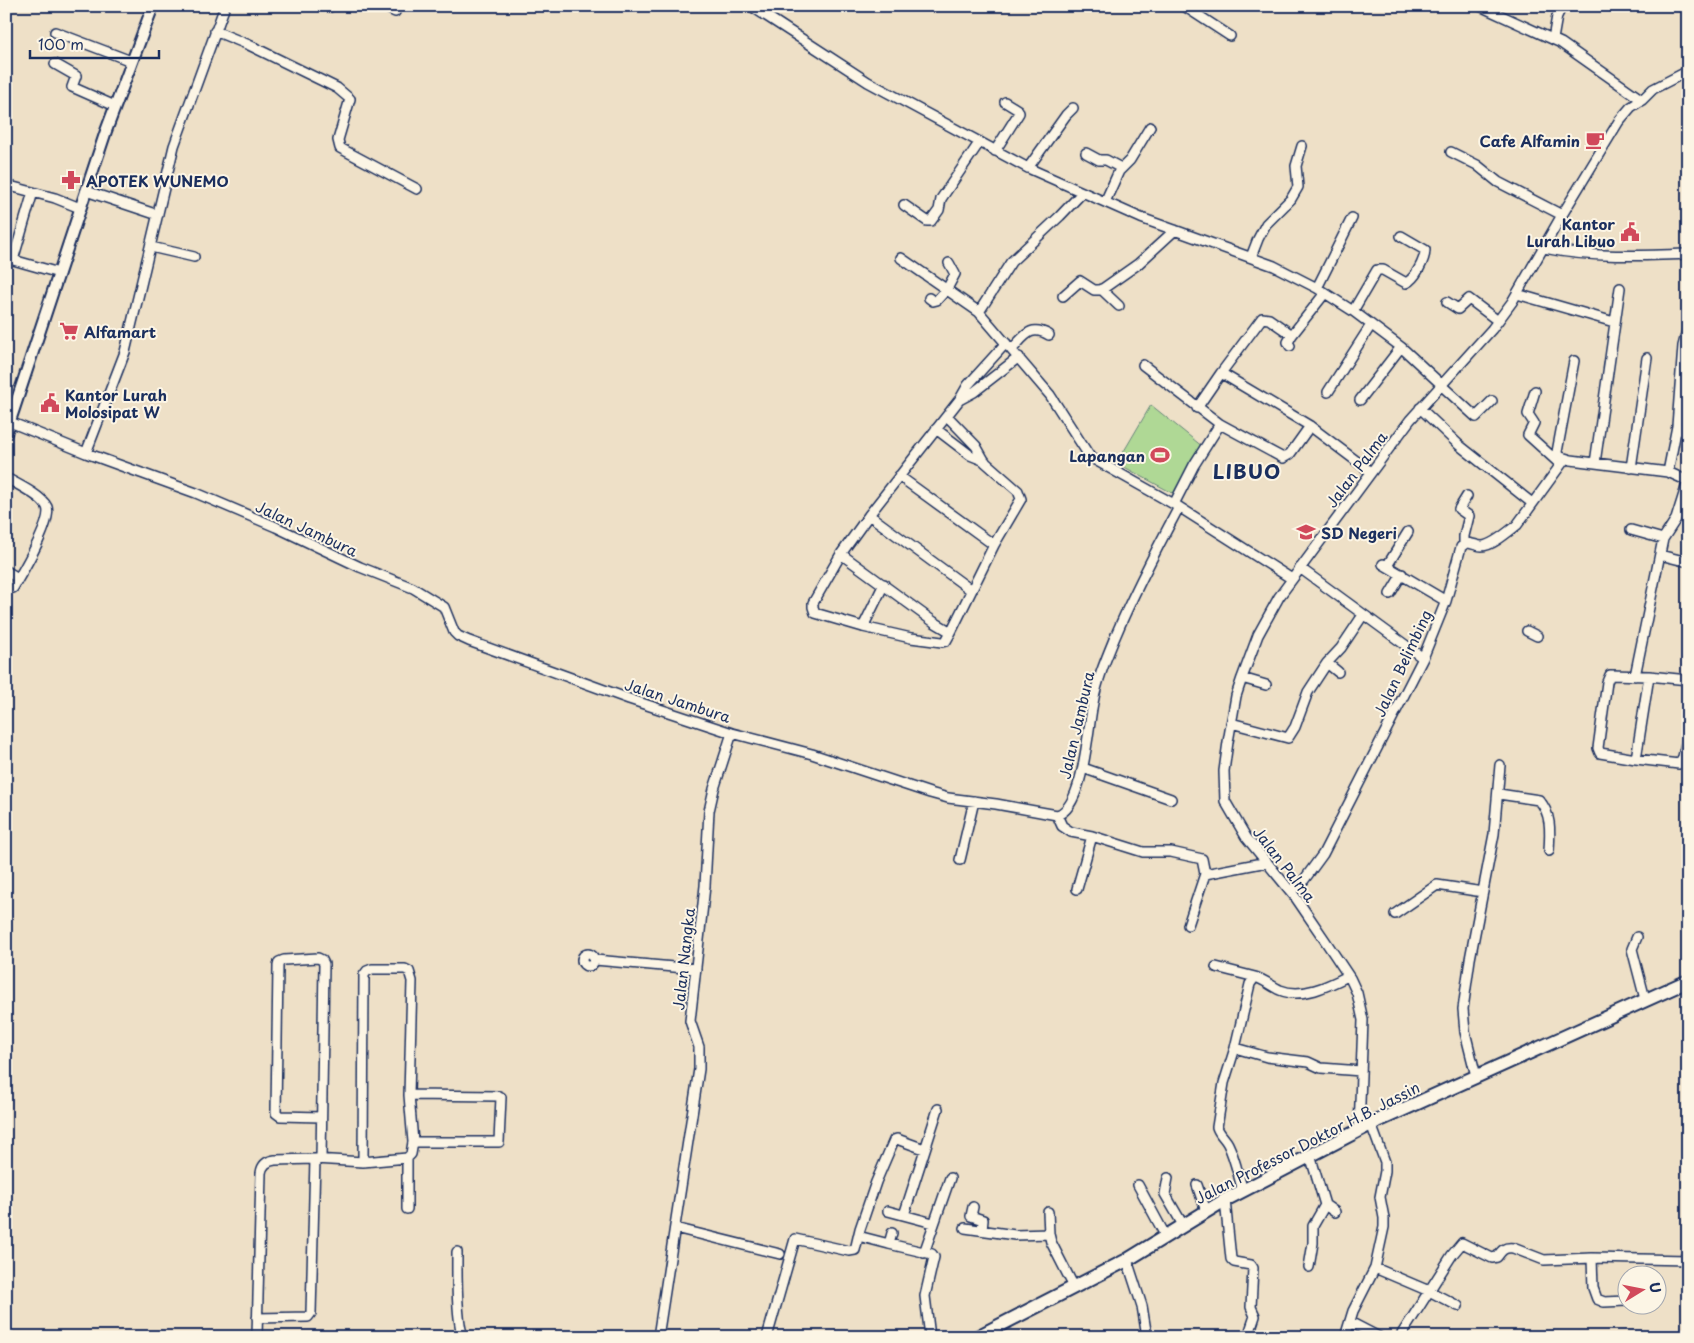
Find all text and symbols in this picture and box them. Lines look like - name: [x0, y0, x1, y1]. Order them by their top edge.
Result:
- scale bar: [30, 28, 159, 60]
- text: 100 m: [38, 32, 84, 55]
- place label: Cafe Alfamin: [1479, 129, 1580, 152]
- cafe icon: Cafe Alfamin: [1584, 129, 1606, 151]
- pharmacy icon: APOTEK WUNEMO: [60, 169, 82, 191]
- place label: APOTEK WUNEMO: [86, 169, 229, 192]
- place label: Kantor Lurah Libuo: [1526, 212, 1615, 252]
- public building icon: Kantor Lurah Libuo: [1619, 221, 1641, 243]
- supermarket icon: Alfamart: [58, 320, 80, 342]
- place label: Alfamart: [84, 320, 157, 343]
- place label: Kantor Lurah Molosipat W: [65, 383, 167, 423]
- public building icon: Kantor Lurah Molosipat W: [39, 392, 61, 414]
- street label: Jalan Palma: [1320, 426, 1393, 512]
- place label: Lapangan: [1069, 444, 1145, 467]
- sports icon: Lapangan: [1149, 444, 1171, 466]
- district label: LIBUO: [1213, 456, 1281, 486]
- street label: Jalan Jambura: [252, 494, 362, 562]
- school or university icon: SD Negeri: [1295, 521, 1317, 543]
- place label: SD Negeri: [1321, 521, 1397, 544]
- street label: Jalan Belimbing: [1367, 606, 1437, 720]
- street label: Jalan Jambura: [1052, 668, 1100, 781]
- street label: Jalan Jambura: [622, 672, 734, 728]
- street label: Jalan Palma: [1248, 821, 1322, 907]
- street label: Jalan Nangka: [666, 907, 700, 1011]
- street label: Jalan Professor Doktor H.B. Jassin: [1191, 1075, 1423, 1209]
- north arrow: [1616, 1266, 1666, 1316]
- text: U: [1644, 1281, 1667, 1295]

